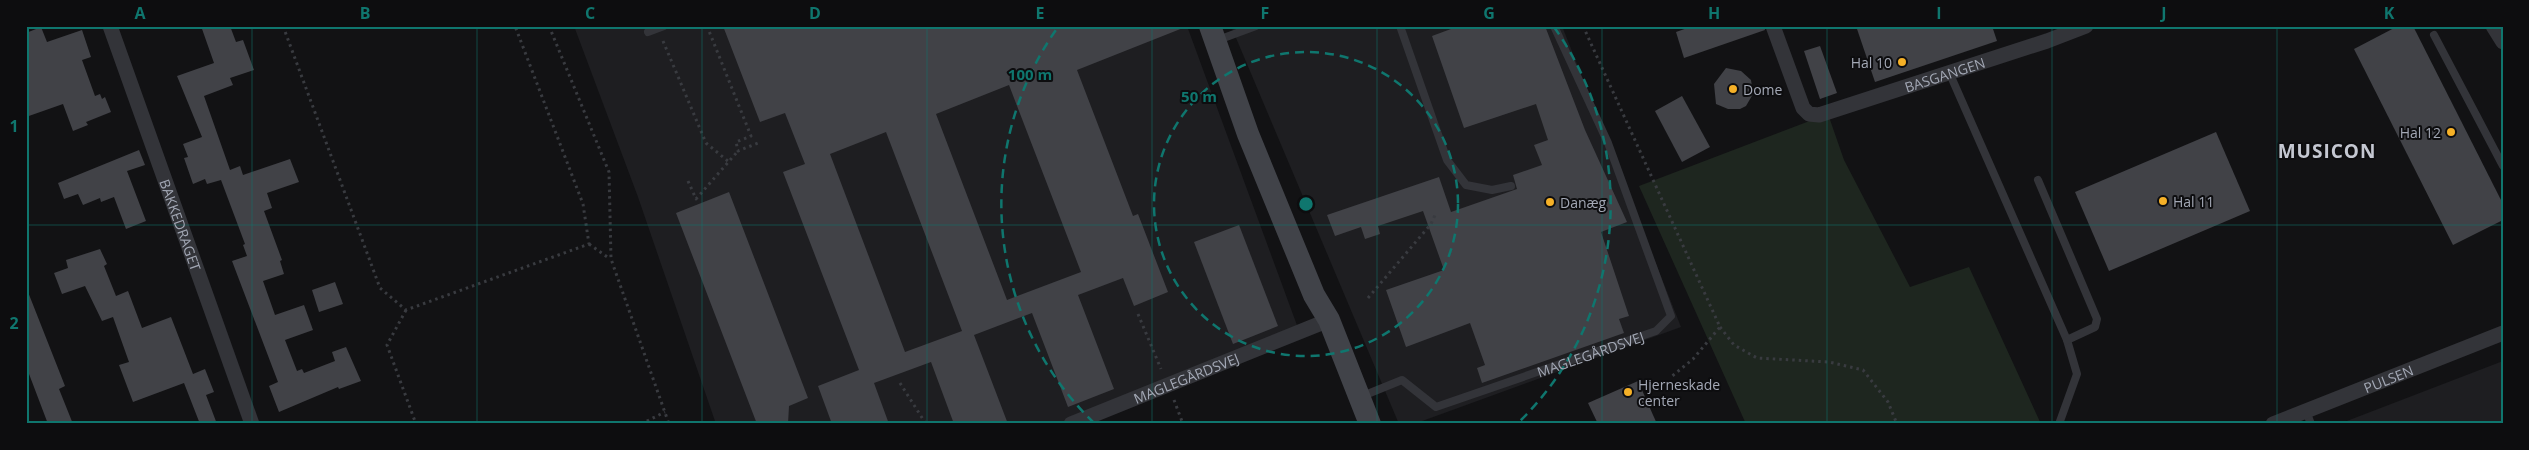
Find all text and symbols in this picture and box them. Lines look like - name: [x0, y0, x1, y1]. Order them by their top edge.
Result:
- text: A: [134, 2, 146, 24]
- text: B: [360, 2, 370, 24]
- text: C: [585, 2, 595, 24]
- text: D: [809, 2, 821, 24]
- text: E: [1036, 2, 1045, 24]
- text: F: [1261, 2, 1269, 24]
- text: G: [1483, 2, 1495, 24]
- text: H: [1708, 2, 1720, 24]
- text: I: [1936, 2, 1942, 24]
- text: J: [2159, 2, 2167, 24]
- text: K: [2384, 2, 2395, 24]
- street label: BASGANGEN: [1902, 52, 1987, 96]
- place label: Hal 10: [1851, 53, 1892, 72]
- marker: Hal 10: [1896, 56, 1908, 68]
- text: 100 m: [1008, 64, 1052, 84]
- place label: Dome: [1743, 80, 1783, 99]
- marker: Dome: [1727, 83, 1739, 95]
- text: 50 m: [1181, 86, 1217, 106]
- text: 1: [9, 115, 19, 137]
- place label: Hal 12: [2400, 123, 2441, 142]
- marker: Hal 12: [2445, 126, 2457, 138]
- district label: MUSICON: [2278, 138, 2376, 164]
- street label: BAKKEDRAGET: [156, 176, 206, 273]
- place label: Hal 11: [2173, 192, 2214, 211]
- place label: Danæg: [1560, 193, 1607, 212]
- centre of rings: [1297, 195, 1315, 213]
- marker: Hal 11: [2157, 195, 2169, 207]
- marker: Danæg: [1544, 196, 1556, 208]
- text: 2: [9, 312, 19, 334]
- street label: MAGLEGÅRDSVEJ: [1534, 326, 1646, 381]
- street label: MAGLEGÅRDSVEJ: [1130, 348, 1242, 407]
- street label: PULSEN: [2361, 360, 2416, 397]
- place label: Hjerneskade center: [1638, 375, 1720, 410]
- marker: Hjerneskade center: [1622, 386, 1634, 398]

